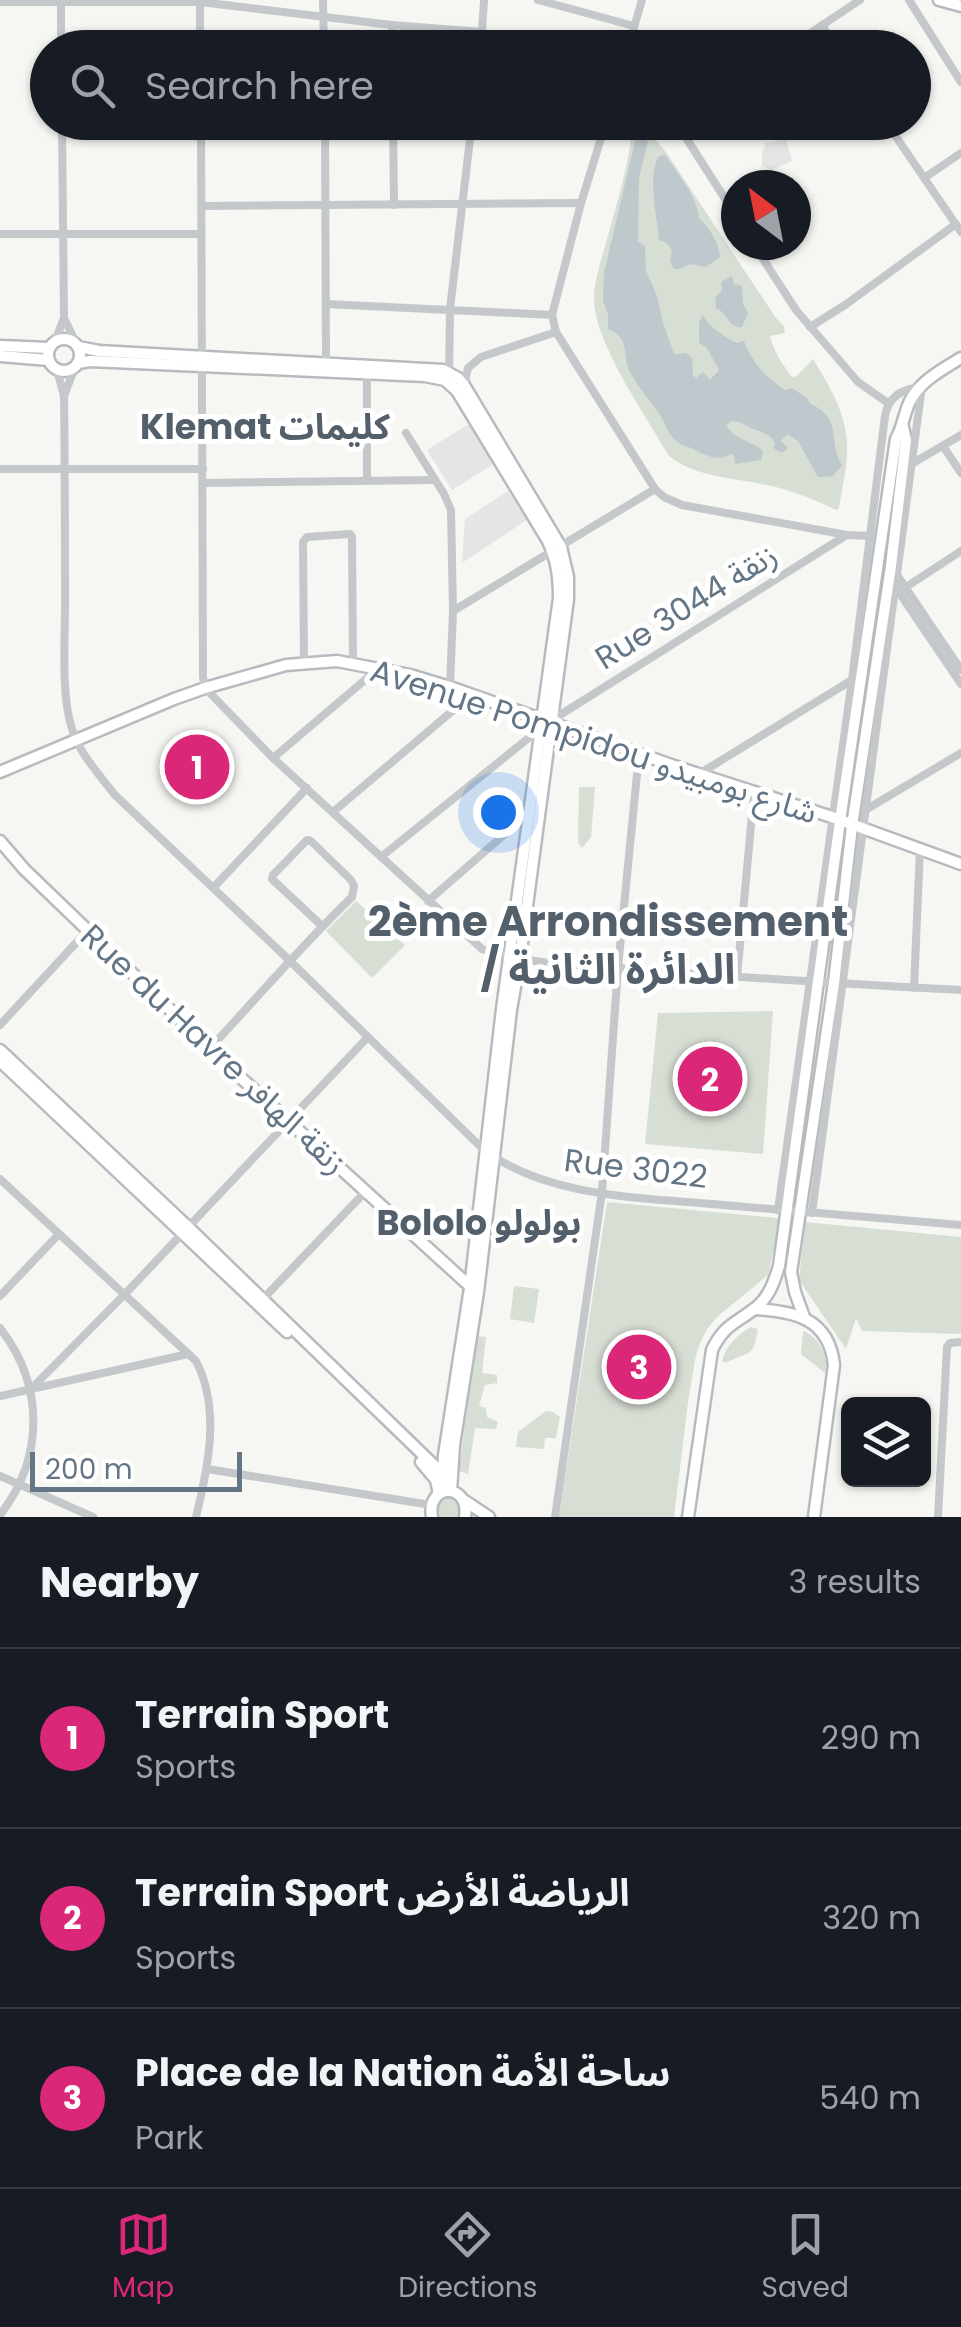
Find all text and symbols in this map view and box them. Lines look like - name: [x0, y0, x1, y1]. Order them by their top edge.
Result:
- search box: [30, 30, 931, 140]
- icon: search: [65, 58, 120, 113]
- text: Search here: [145, 59, 374, 112]
- north arrow: [721, 170, 811, 260]
- district label: Klemat كليمات: [140, 402, 391, 451]
- street label: Rue 3044 زنقة: [586, 532, 786, 680]
- street label: Avenue Pompidou شارع بومبيدو: [364, 647, 823, 836]
- pin: 1: [164, 730, 230, 804]
- your location: [473, 787, 524, 838]
- district label: 2ème Arrondissement / الدائرة الثانية: [368, 892, 848, 999]
- street label: Rue du Havre زنقة الهافر: [71, 914, 357, 1184]
- pin: 2: [678, 1042, 742, 1116]
- street label: Rue 3022: [562, 1137, 710, 1199]
- district label: Bololo بولولو: [377, 1198, 581, 1247]
- pin: 3: [606, 1330, 672, 1404]
- map controls: [841, 1397, 931, 1487]
- button: layers: [841, 1397, 931, 1487]
- scale bar: [30, 1447, 242, 1492]
- text: 200 m: [45, 1450, 133, 1489]
- text: Nearby: [40, 1553, 199, 1612]
- text: 3 results: [788, 1559, 921, 1604]
- text: Terrain Sport: [135, 1688, 389, 1741]
- text: 1: [66, 1715, 79, 1760]
- text: 290 m: [821, 1715, 921, 1760]
- text: Sports: [135, 1744, 236, 1789]
- text: Terrain Sport الرياضة الأرض: [135, 1866, 630, 1919]
- text: 2: [63, 1895, 82, 1940]
- text: 320 m: [822, 1895, 921, 1940]
- text: Sports: [135, 1935, 236, 1980]
- text: Place de la Nation ساحة الأمة: [135, 2046, 670, 2099]
- text: 3: [63, 2075, 82, 2120]
- text: 540 m: [819, 2075, 921, 2120]
- text: Park: [135, 2115, 204, 2160]
- tab: Map: [112, 2207, 174, 2309]
- tab: Directions: [398, 2207, 537, 2309]
- tab: Saved: [762, 2207, 849, 2309]

